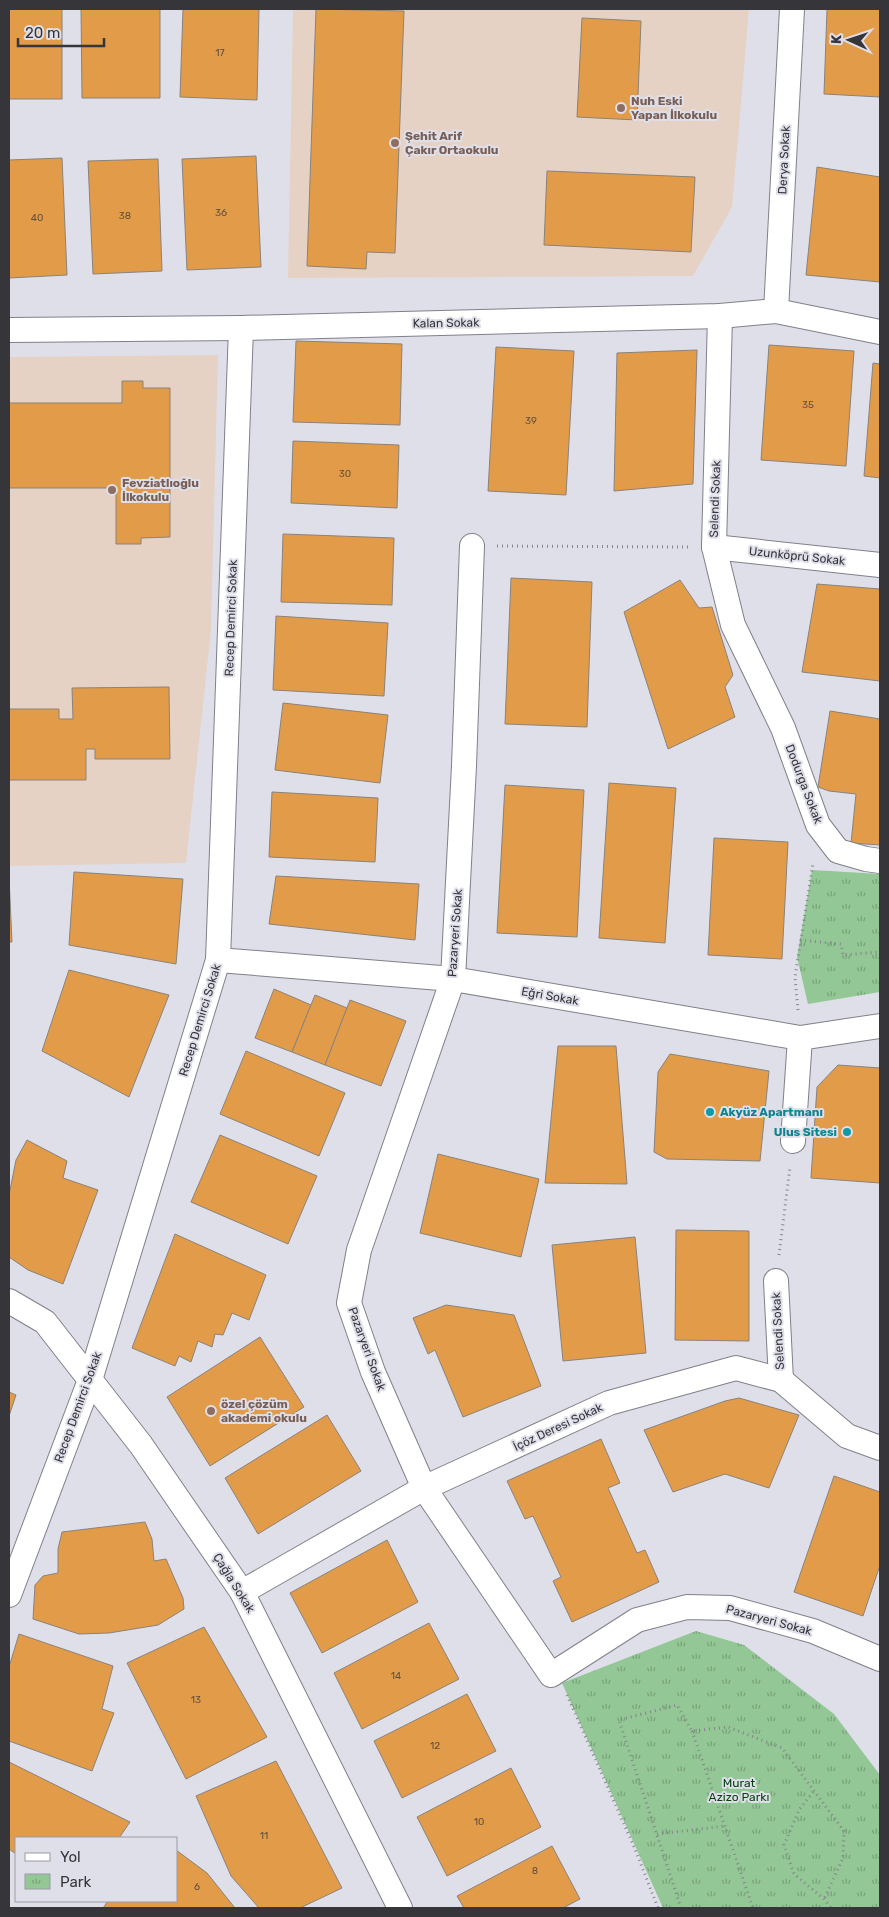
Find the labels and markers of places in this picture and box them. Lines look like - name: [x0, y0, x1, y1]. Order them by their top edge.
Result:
- place label: Nuh Eski Yapan İlkokulu: [631, 94, 717, 122]
- marker: Nuh Eski Yapan İlkokulu: [615, 102, 627, 114]
- place label: Şehit Arif Çakır Ortaokulu: [405, 129, 499, 157]
- marker: Şehit Arif Çakır Ortaokulu: [389, 137, 401, 149]
- place label: Fevziatlıoğlu İlkokulu: [122, 476, 199, 504]
- marker: Fevziatlıoğlu İlkokulu: [106, 484, 118, 496]
- place label: Akyüz Apartmanı: [720, 1105, 823, 1119]
- marker: Akyüz Apartmanı: [704, 1106, 716, 1118]
- place label: Ulus Sitesi: [774, 1125, 837, 1139]
- marker: Ulus Sitesi: [841, 1126, 853, 1138]
- place label: özel çözüm akademi okulu: [221, 1397, 307, 1425]
- marker: özel çözüm akademi okulu: [205, 1405, 217, 1417]

